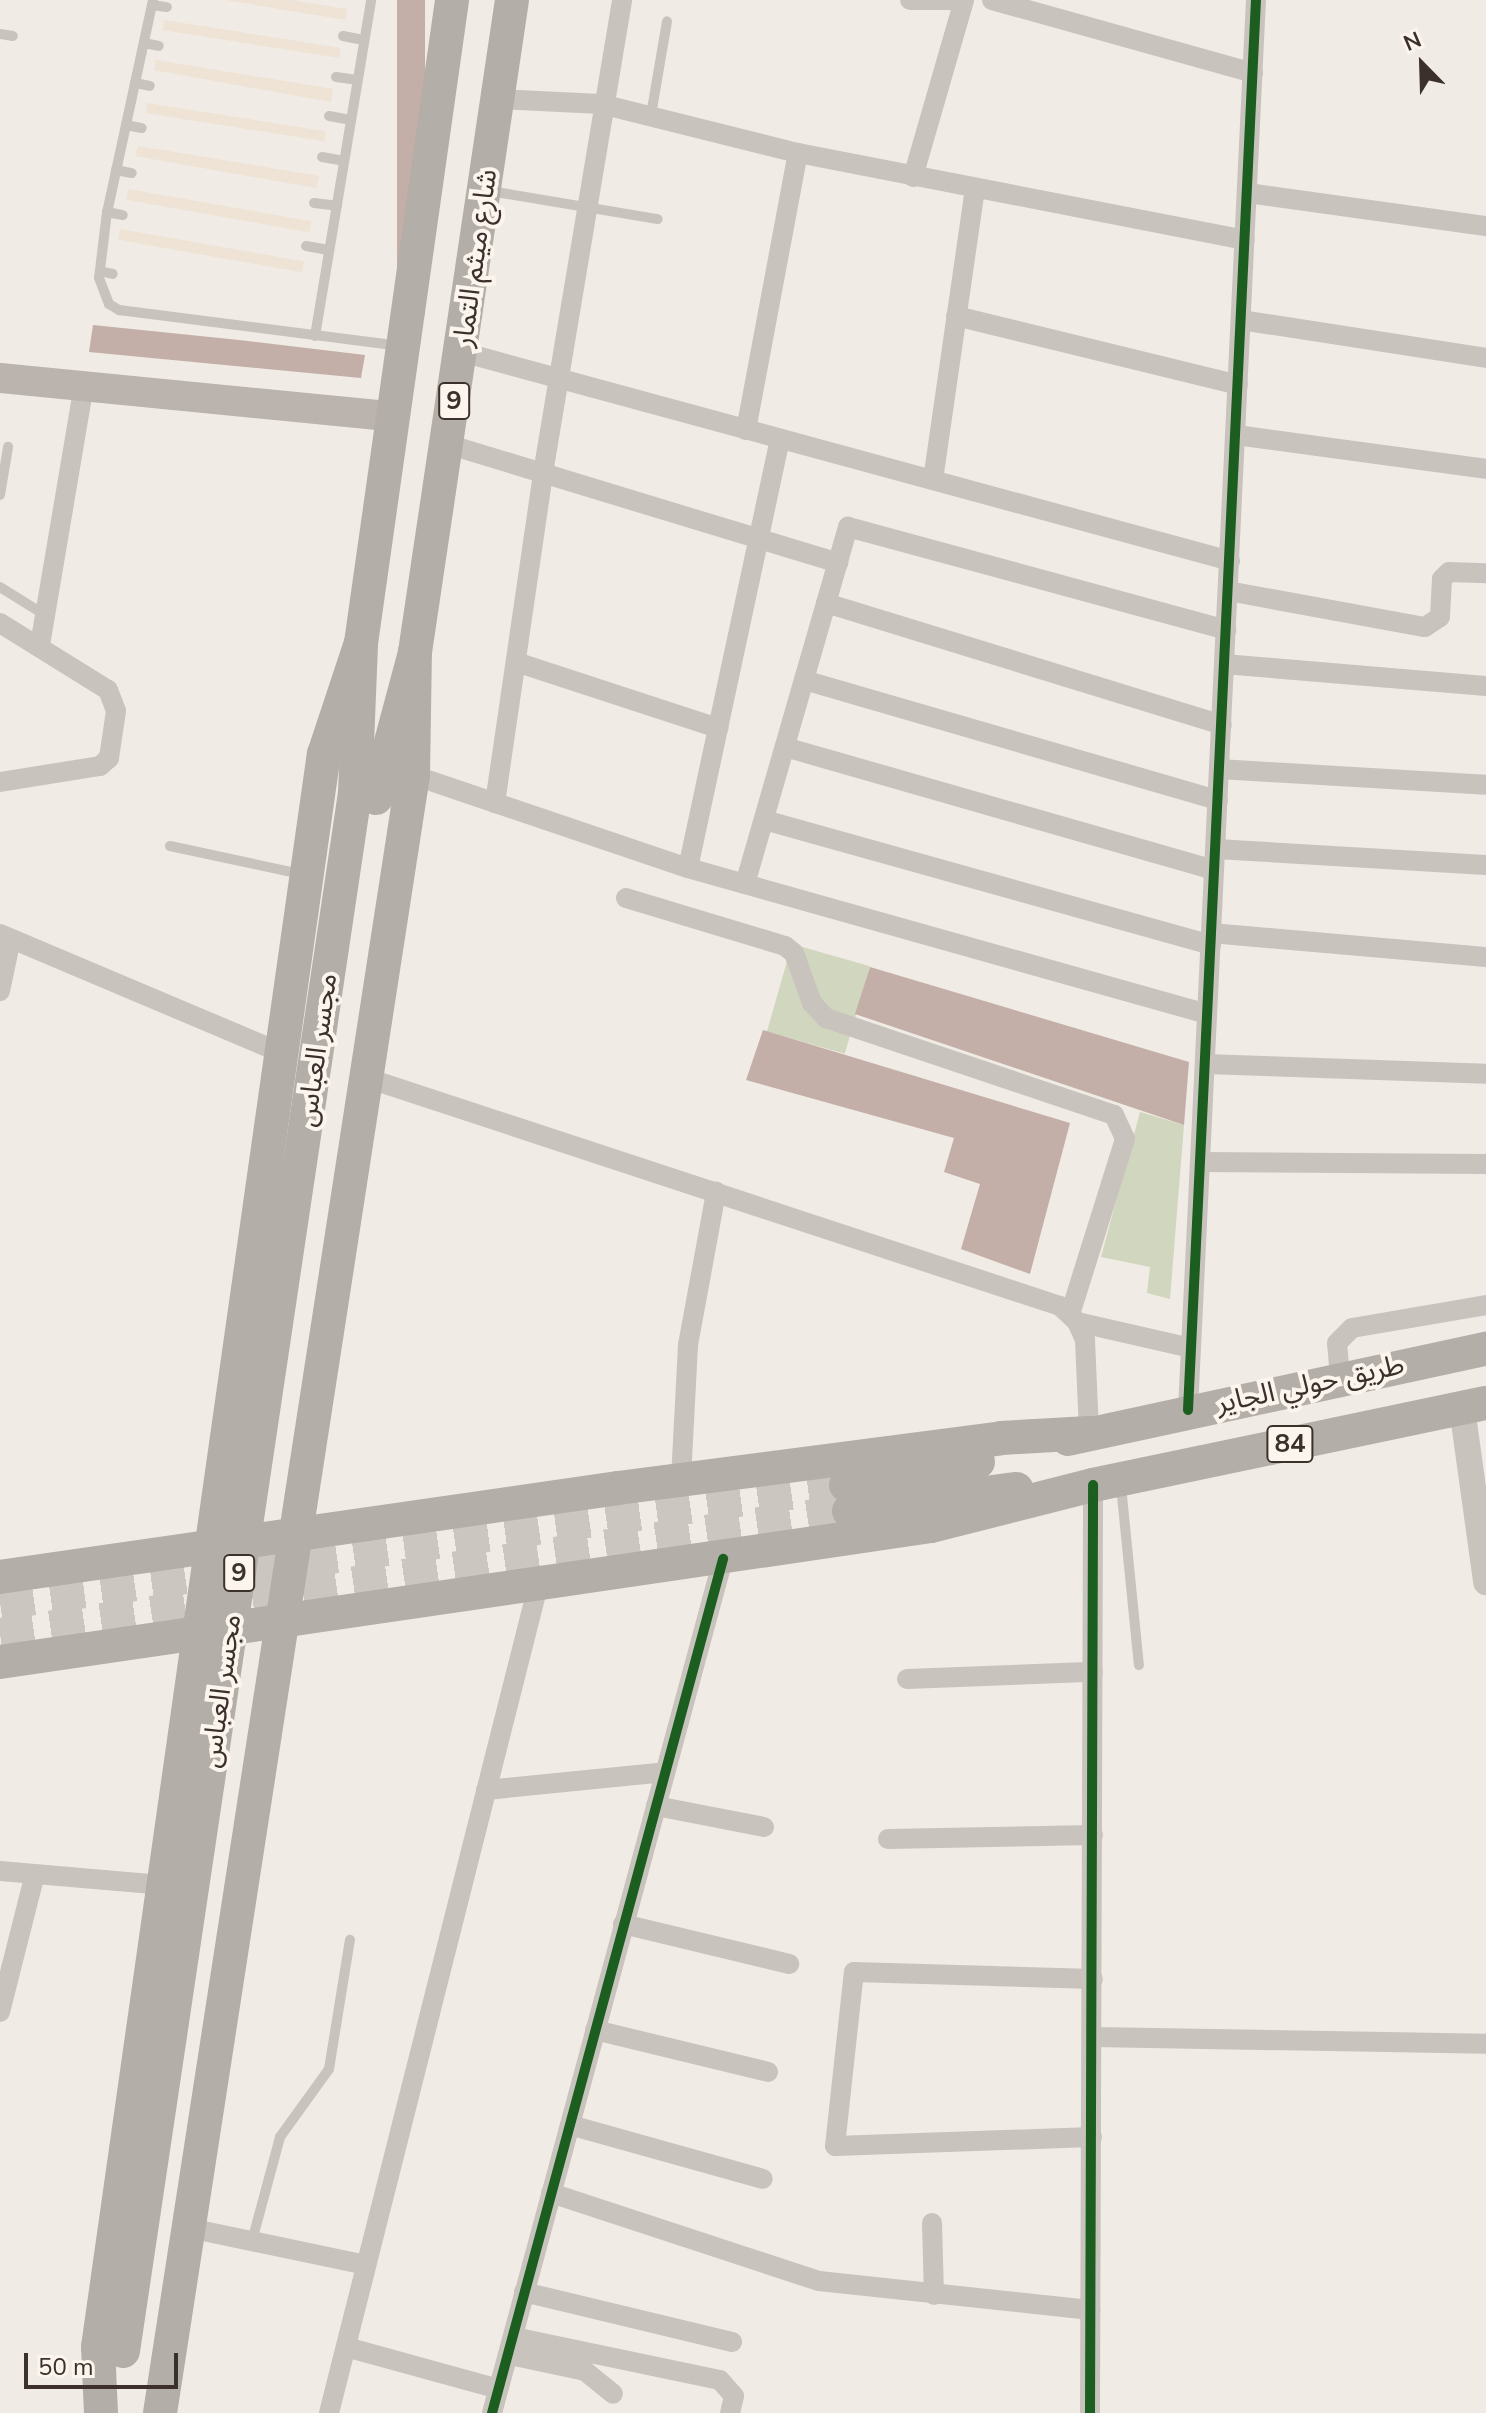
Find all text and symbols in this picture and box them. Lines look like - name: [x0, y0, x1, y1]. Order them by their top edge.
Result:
- north arrow: [1382, 24, 1462, 104]
- text: N: [1399, 25, 1426, 59]
- street label: شارع ميثم التمار: [446, 167, 504, 349]
- road number: 9: [438, 379, 470, 423]
- street label: مجسر العباس: [290, 971, 344, 1129]
- street label: طريق حولي الجاير: [1213, 1348, 1407, 1420]
- road number: 84: [1266, 1422, 1314, 1466]
- road number: 9: [223, 1551, 255, 1595]
- street label: مجسر العباس: [194, 1612, 248, 1770]
- scale bar: [28, 2337, 182, 2387]
- text: 50 m: [38, 2351, 94, 2383]

